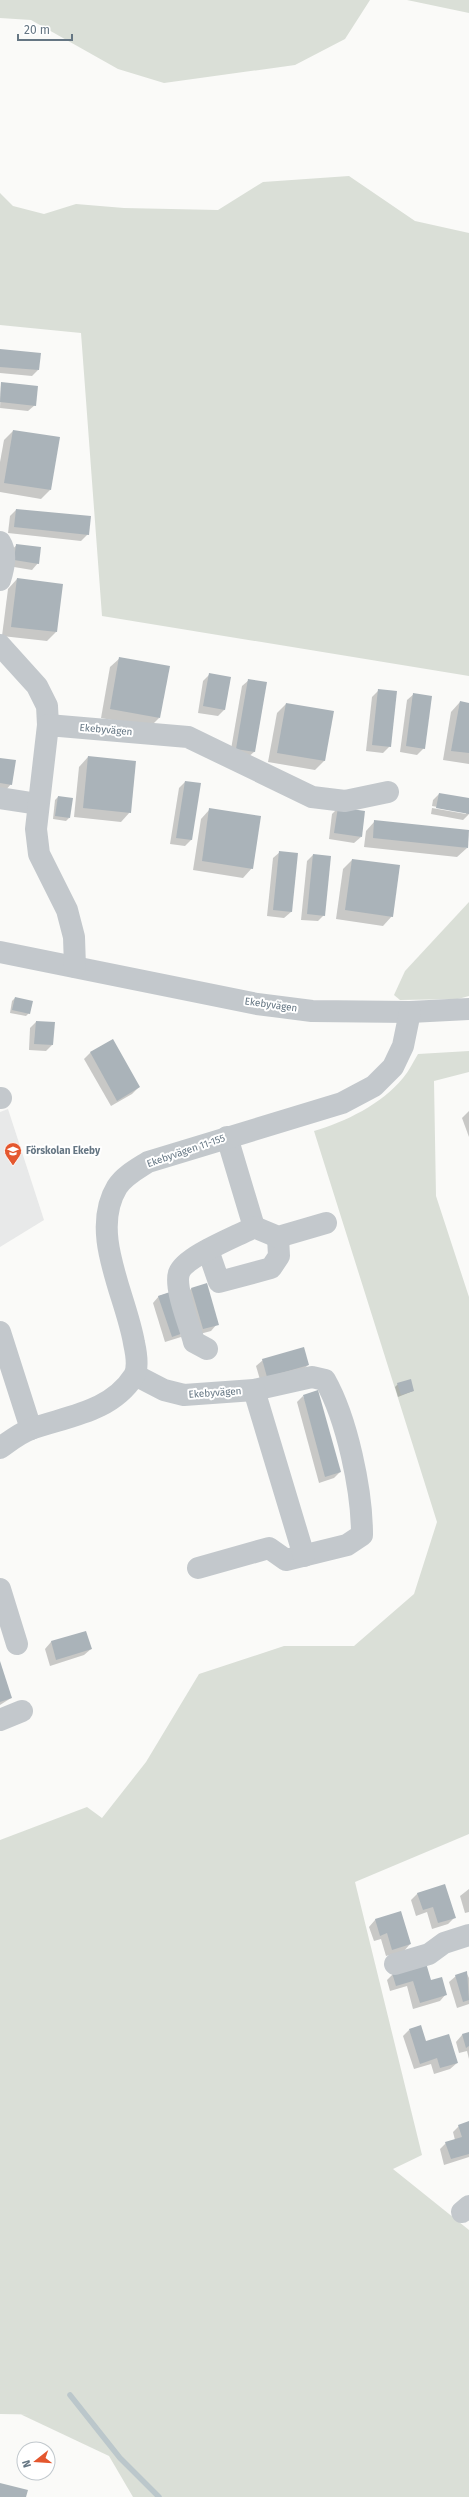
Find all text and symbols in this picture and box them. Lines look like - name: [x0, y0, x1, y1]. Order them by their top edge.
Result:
- scale bar: [18, 16, 72, 42]
- text: 20 m: [24, 23, 50, 37]
- street label: Ekebyvägen: [79, 722, 133, 738]
- street label: Ekebyvägen: [244, 995, 298, 1015]
- street label: Ekebyvägen 11-155: [145, 1132, 227, 1170]
- school or university icon: Förskolan Ekeby: [3, 1141, 23, 1166]
- place label: Förskolan Ekeby: [26, 1145, 101, 1157]
- street label: Ekebyvägen: [188, 1385, 242, 1401]
- north arrow: [16, 2441, 56, 2481]
- text: N: [20, 2458, 34, 2469]

